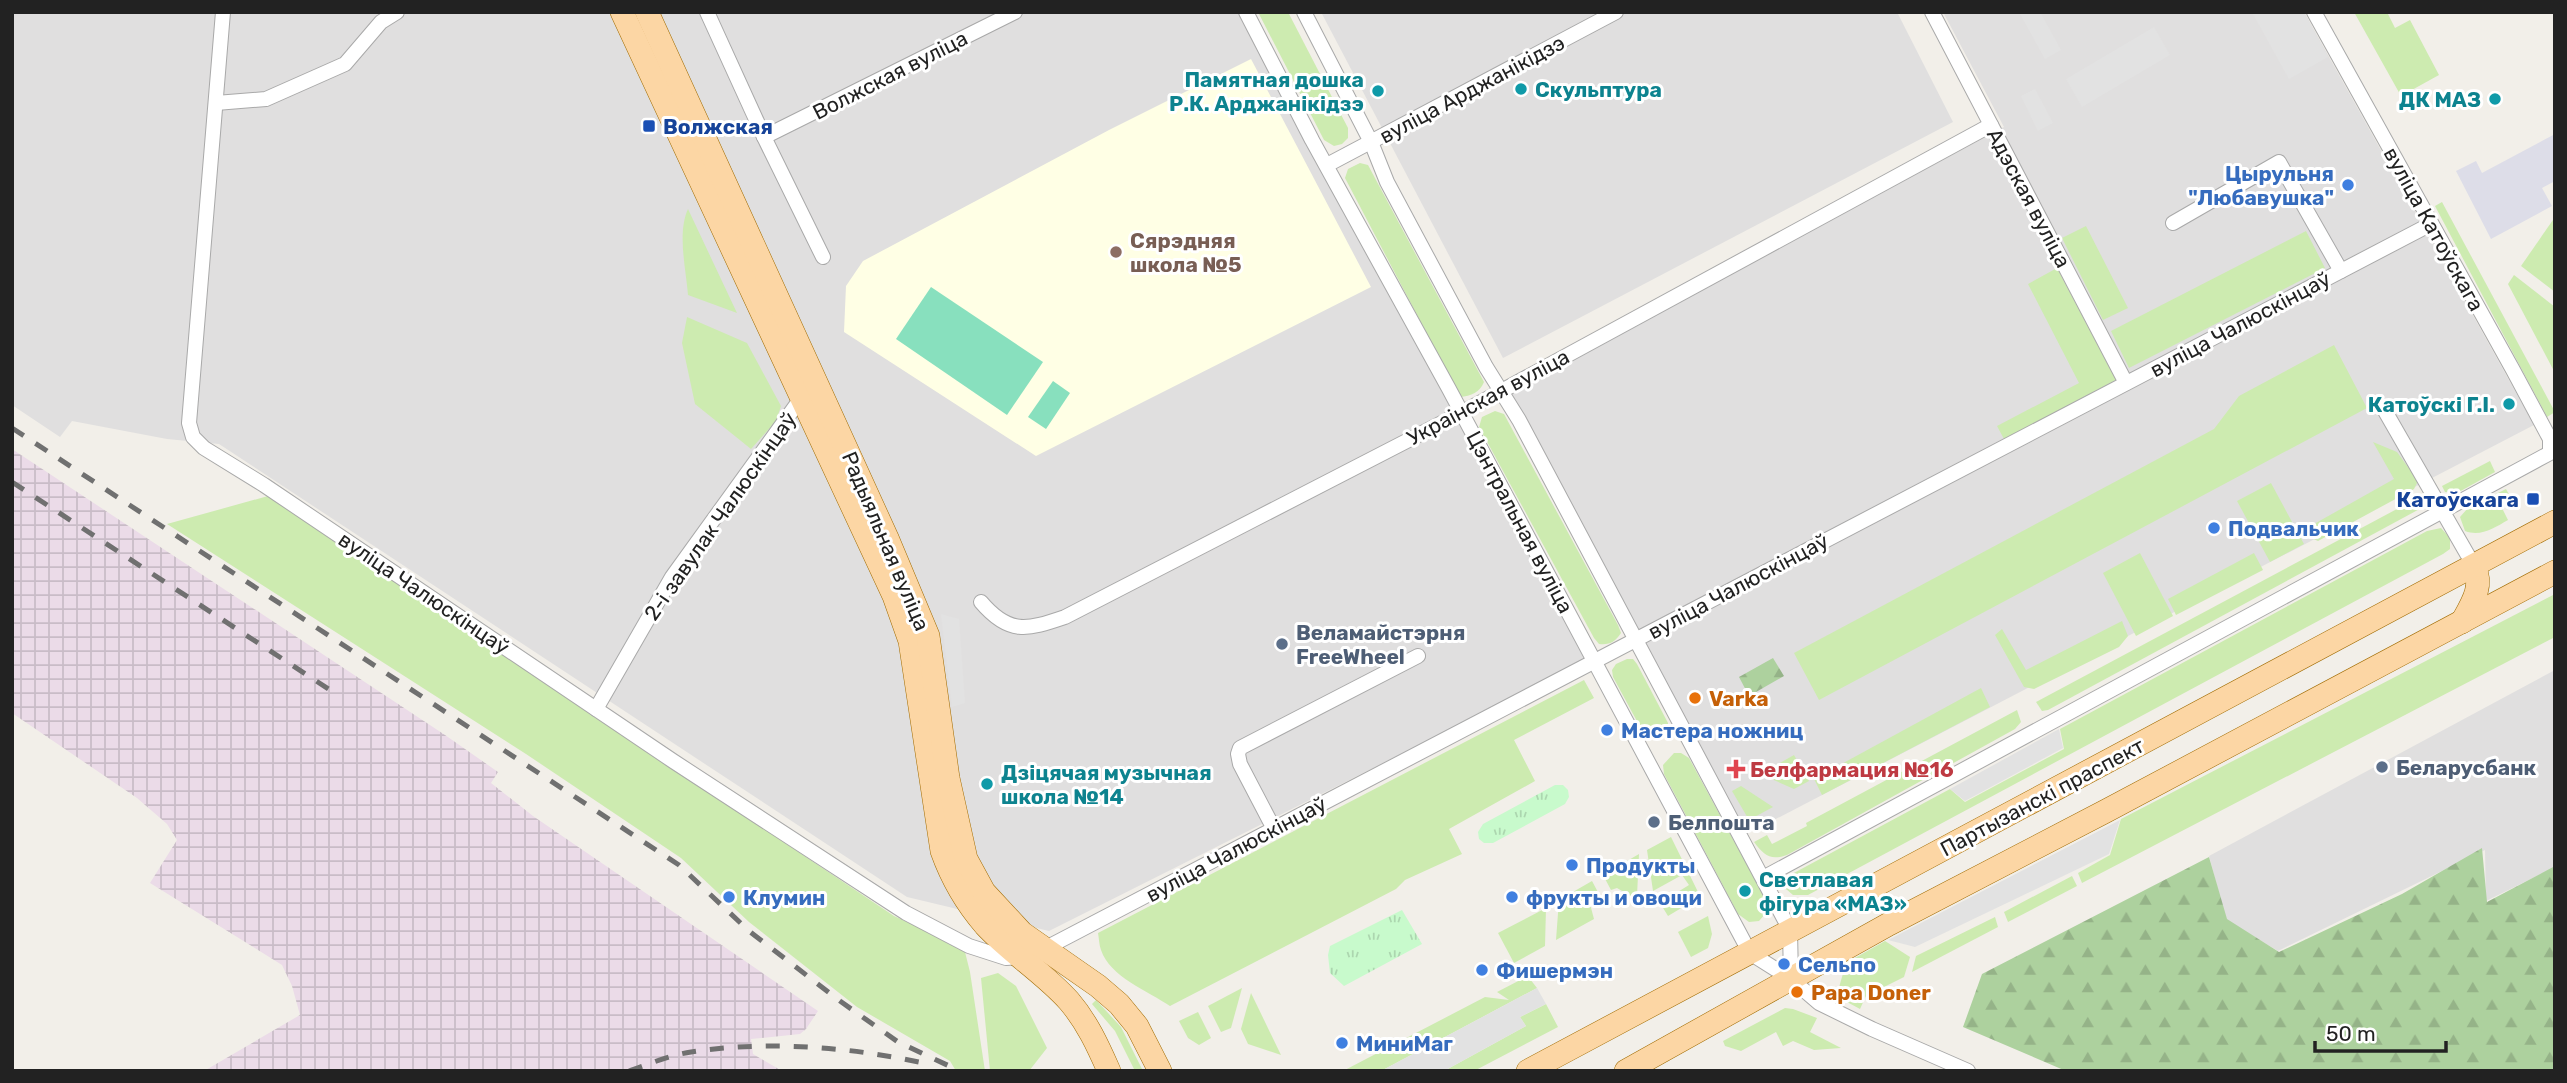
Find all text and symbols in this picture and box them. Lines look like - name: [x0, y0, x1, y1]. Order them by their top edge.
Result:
- street label: Волжская вуліца: [808, 25, 972, 125]
- street label: вуліца Арджанікідзэ: [1375, 30, 1569, 148]
- place label: Памятная дошка Р.К. Арджанікідзэ: [1169, 67, 1364, 116]
- place label: Скульптура: [1535, 77, 1662, 102]
- marker: Скульптура: [1513, 81, 1529, 97]
- marker: Памятная дошка Р.К. Арджанікідзэ: [1370, 83, 1386, 99]
- place label: ДК МАЗ: [2399, 87, 2481, 112]
- marker: ДК МАЗ: [2487, 91, 2503, 107]
- place label: Волжская: [663, 114, 773, 139]
- marker: Волжская: [641, 118, 657, 134]
- street label: Адэская вуліца: [1982, 124, 2076, 272]
- street label: вуліца Катоўскага: [2379, 143, 2489, 315]
- place label: Цырульня "Любавушка": [2188, 161, 2334, 210]
- marker: Цырульня "Любавушка": [2340, 177, 2356, 193]
- place label: Сярэдняя школа №5: [1130, 228, 1242, 277]
- marker: Сярэдняя школа №5: [1108, 244, 1124, 260]
- street label: вуліца Чалюскінцаў: [2146, 266, 2334, 382]
- street label: Украінская вуліца: [1403, 344, 1573, 450]
- place label: Катоўскі Г.І.: [2368, 392, 2495, 417]
- marker: Катоўскі Г.І.: [2501, 396, 2517, 412]
- street label: 2-і завулак Чалюскінцаў: [639, 407, 801, 625]
- street label: Цэнтральная вуліца: [1461, 427, 1579, 617]
- street label: Радыяльная вуліца: [837, 448, 935, 634]
- place label: Катоўскага: [2396, 487, 2519, 512]
- marker: Катоўскага: [2525, 491, 2541, 507]
- place label: Подвальчик: [2228, 516, 2359, 541]
- marker: Подвальчик: [2206, 520, 2222, 536]
- street label: вуліца Чалюскінцаў: [334, 527, 514, 659]
- street label: вуліца Чалюскінцаў: [1644, 528, 1832, 644]
- place label: Веламайстэрня FreeWheel: [1296, 620, 1465, 669]
- marker: Веламайстэрня FreeWheel: [1274, 636, 1290, 652]
- place label: Varka: [1709, 686, 1769, 711]
- marker: Varka: [1687, 690, 1703, 706]
- place label: Мастера ножниц: [1621, 718, 1803, 743]
- marker: Мастера ножниц: [1599, 722, 1615, 738]
- street label: Партызанскі праспект: [1936, 733, 2148, 861]
- place label: Беларусбанк: [2396, 755, 2537, 780]
- place label: Белфармация №16: [1750, 757, 1954, 782]
- marker: Беларусбанк: [2374, 759, 2390, 775]
- place label: Дзіцячая музычная школа №14: [1001, 760, 1212, 809]
- marker: Белфармация №16: [1728, 761, 1744, 777]
- marker: Дзіцячая музычная школа №14: [979, 776, 995, 792]
- street label: вуліца Чалюскінцаў: [1142, 791, 1330, 907]
- place label: Белпошта: [1668, 810, 1775, 835]
- marker: Белпошта: [1646, 814, 1662, 830]
- place label: Продукты: [1586, 853, 1695, 878]
- marker: Продукты: [1564, 857, 1580, 873]
- place label: Светлавая фігура «МАЗ»: [1759, 867, 1907, 916]
- marker: Светлавая фігура «МАЗ»: [1737, 883, 1753, 899]
- place label: Клумин: [743, 885, 825, 910]
- place label: фрукты и овощи: [1526, 885, 1702, 910]
- marker: Клумин: [721, 889, 737, 905]
- marker: фрукты и овощи: [1504, 889, 1520, 905]
- place label: Сельпо: [1798, 952, 1876, 977]
- marker: Сельпо: [1776, 956, 1792, 972]
- place label: Фишермэн: [1496, 958, 1613, 983]
- marker: Фишермэн: [1474, 962, 1490, 978]
- place label: Papa Doner: [1811, 980, 1931, 1005]
- marker: Papa Doner: [1789, 984, 1805, 1000]
- scale bar: [2315, 1010, 2446, 1054]
- text: 50 m: [2326, 1021, 2376, 1046]
- place label: МиниМаг: [1356, 1031, 1453, 1056]
- marker: МиниМаг: [1334, 1035, 1350, 1051]

